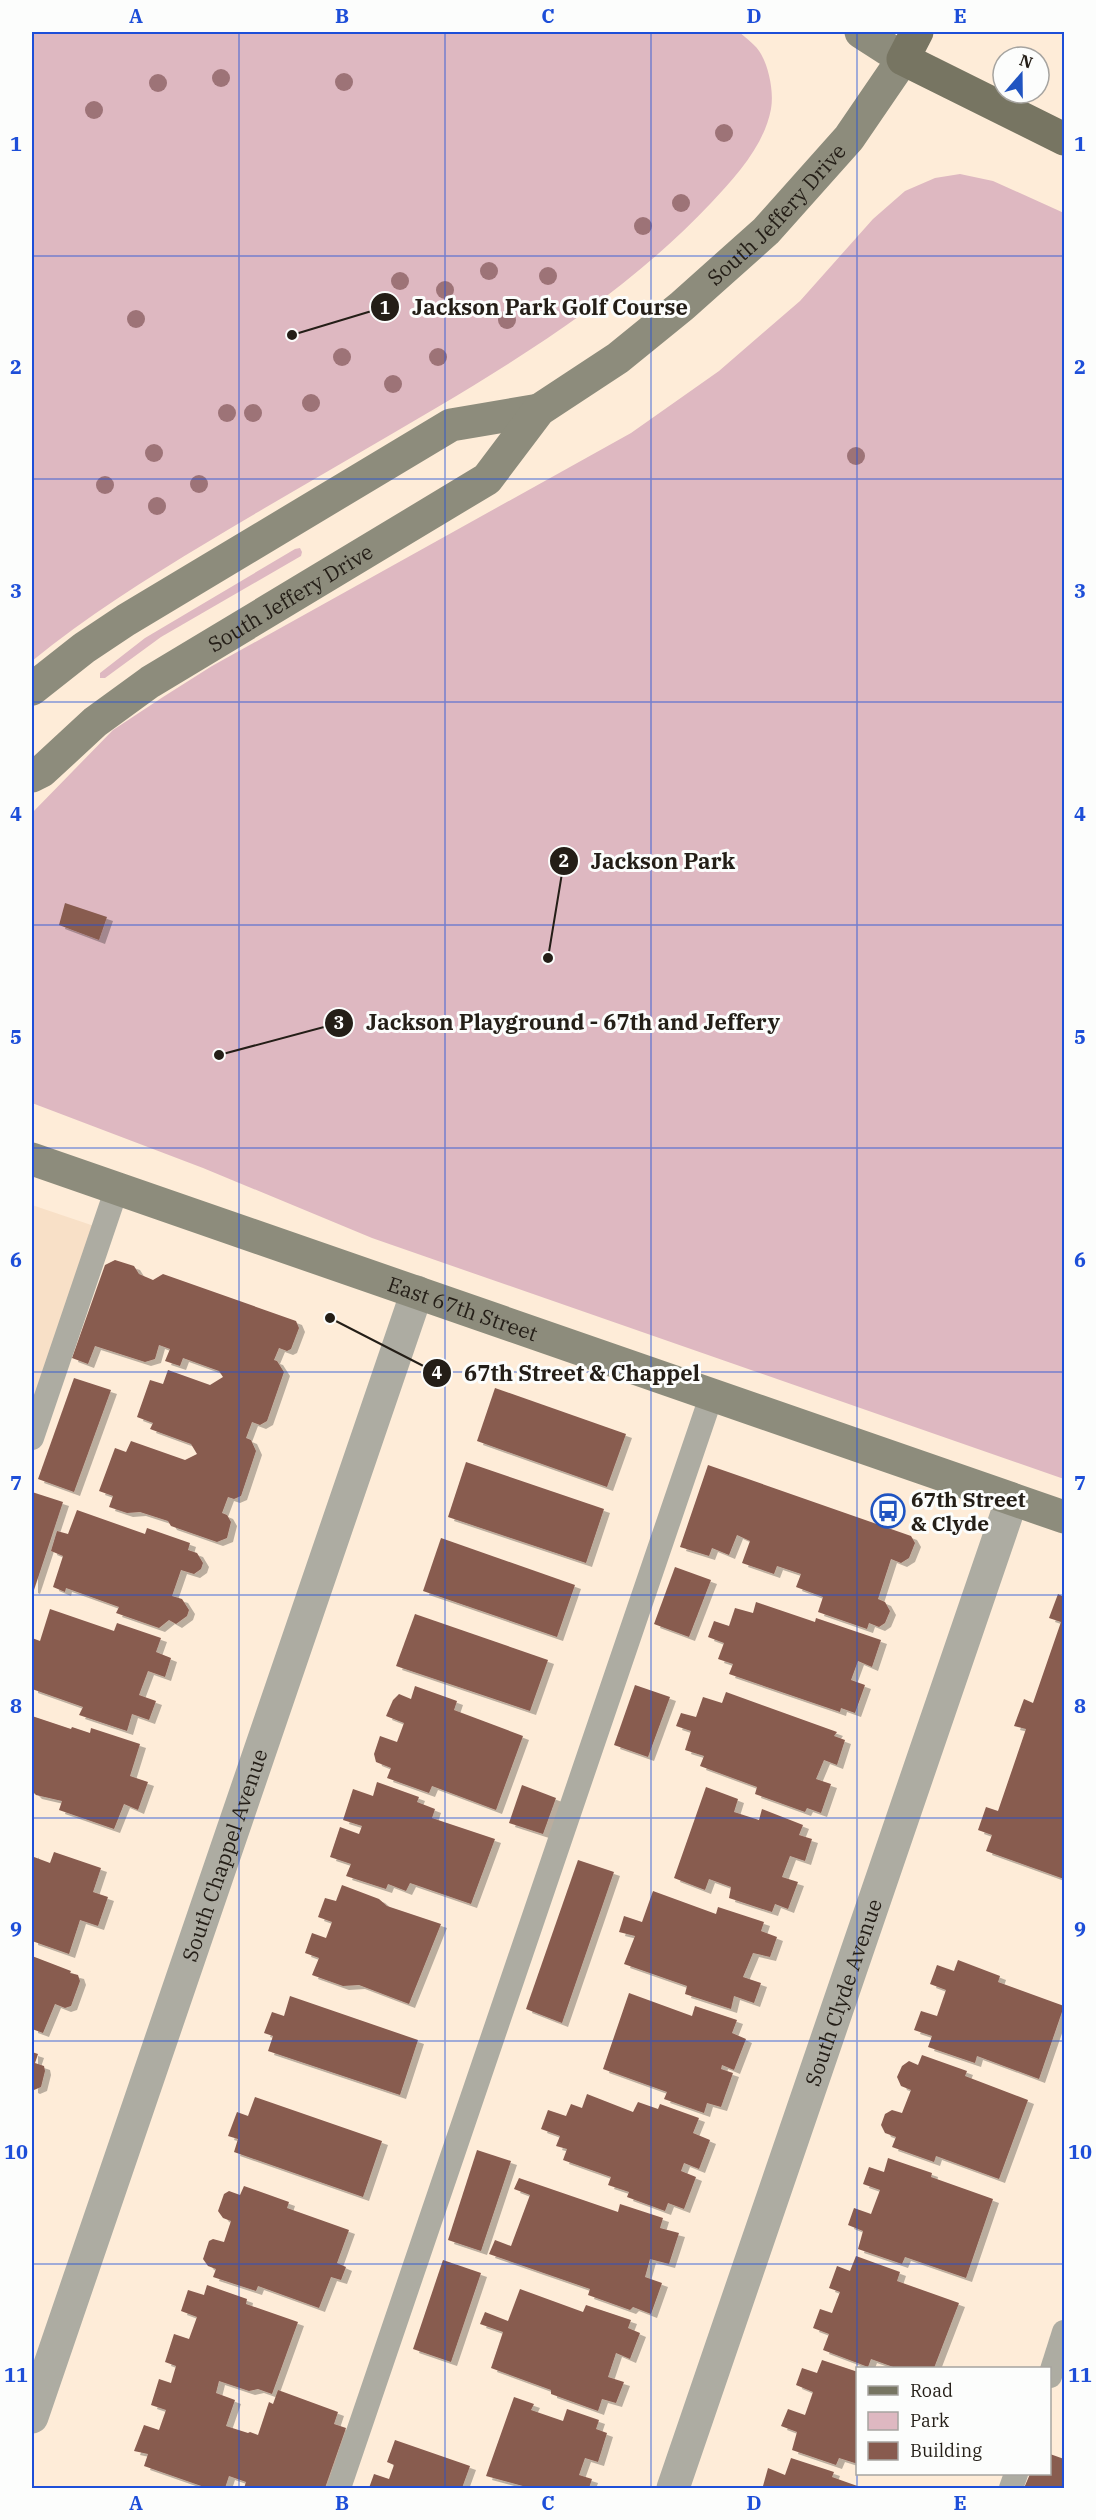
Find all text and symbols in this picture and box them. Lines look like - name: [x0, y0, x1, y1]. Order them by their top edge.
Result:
- text: A: [129, 2, 143, 29]
- text: B: [335, 2, 349, 29]
- text: C: [541, 2, 555, 29]
- text: D: [746, 2, 762, 29]
- text: E: [953, 2, 967, 29]
- north arrow: [991, 45, 1051, 105]
- text: N: [1017, 49, 1035, 72]
- text: 1: [10, 130, 22, 157]
- text: 1: [1074, 130, 1086, 157]
- street label: South Jeffery Drive: [701, 137, 852, 291]
- callout: Jackson Park Golf Course: [370, 287, 700, 327]
- text: Jackson Park Golf Course: [412, 292, 688, 321]
- text: 1: [380, 296, 391, 319]
- text: 2: [10, 353, 22, 380]
- text: 2: [1074, 353, 1086, 380]
- street label: South Jeffery Drive: [202, 537, 378, 658]
- text: 3: [10, 577, 22, 604]
- text: 3: [1074, 577, 1086, 604]
- text: 4: [10, 800, 22, 827]
- text: 4: [1074, 800, 1086, 827]
- callout: Jackson Park: [549, 841, 748, 881]
- text: Jackson Park: [591, 846, 736, 875]
- text: 2: [559, 849, 569, 872]
- callout: Jackson Playground - 67th and Jeffery: [324, 1003, 792, 1043]
- text: Jackson Playground - 67th and Jeffery: [366, 1007, 780, 1036]
- text: 3: [334, 1011, 344, 1034]
- text: 5: [10, 1023, 22, 1050]
- text: 5: [1074, 1023, 1086, 1050]
- text: 6: [10, 1246, 22, 1273]
- text: 6: [1074, 1246, 1086, 1273]
- street label: East 67th Street: [384, 1269, 542, 1347]
- callout: 67th Street & Chappel: [422, 1353, 712, 1393]
- text: 67th Street & Chappel: [464, 1358, 700, 1387]
- text: 4: [432, 1361, 443, 1384]
- text: 7: [10, 1469, 22, 1496]
- text: 7: [1074, 1469, 1086, 1496]
- place label: 67th Street & Clyde: [911, 1485, 1026, 1537]
- bus stop icon: 67th Street & Clyde: [870, 1493, 906, 1529]
- text: 8: [10, 1692, 22, 1719]
- text: 8: [1074, 1692, 1086, 1719]
- street label: South Chappel Avenue: [175, 1745, 274, 1965]
- street label: South Clyde Avenue: [798, 1895, 888, 2090]
- text: 9: [10, 1915, 22, 1942]
- text: 9: [1074, 1915, 1086, 1942]
- text: 10: [4, 2138, 28, 2165]
- text: 10: [1068, 2138, 1092, 2165]
- text: 11: [4, 2361, 28, 2388]
- text: 11: [1068, 2361, 1092, 2388]
- legend: [856, 2367, 1051, 2475]
- text: Road: [910, 2379, 953, 2402]
- text: Park: [910, 2409, 950, 2432]
- text: Building: [910, 2439, 982, 2462]
- text: A: [129, 2489, 143, 2516]
- text: B: [335, 2489, 349, 2516]
- text: C: [541, 2489, 555, 2516]
- text: D: [746, 2489, 762, 2516]
- text: E: [953, 2489, 967, 2516]

